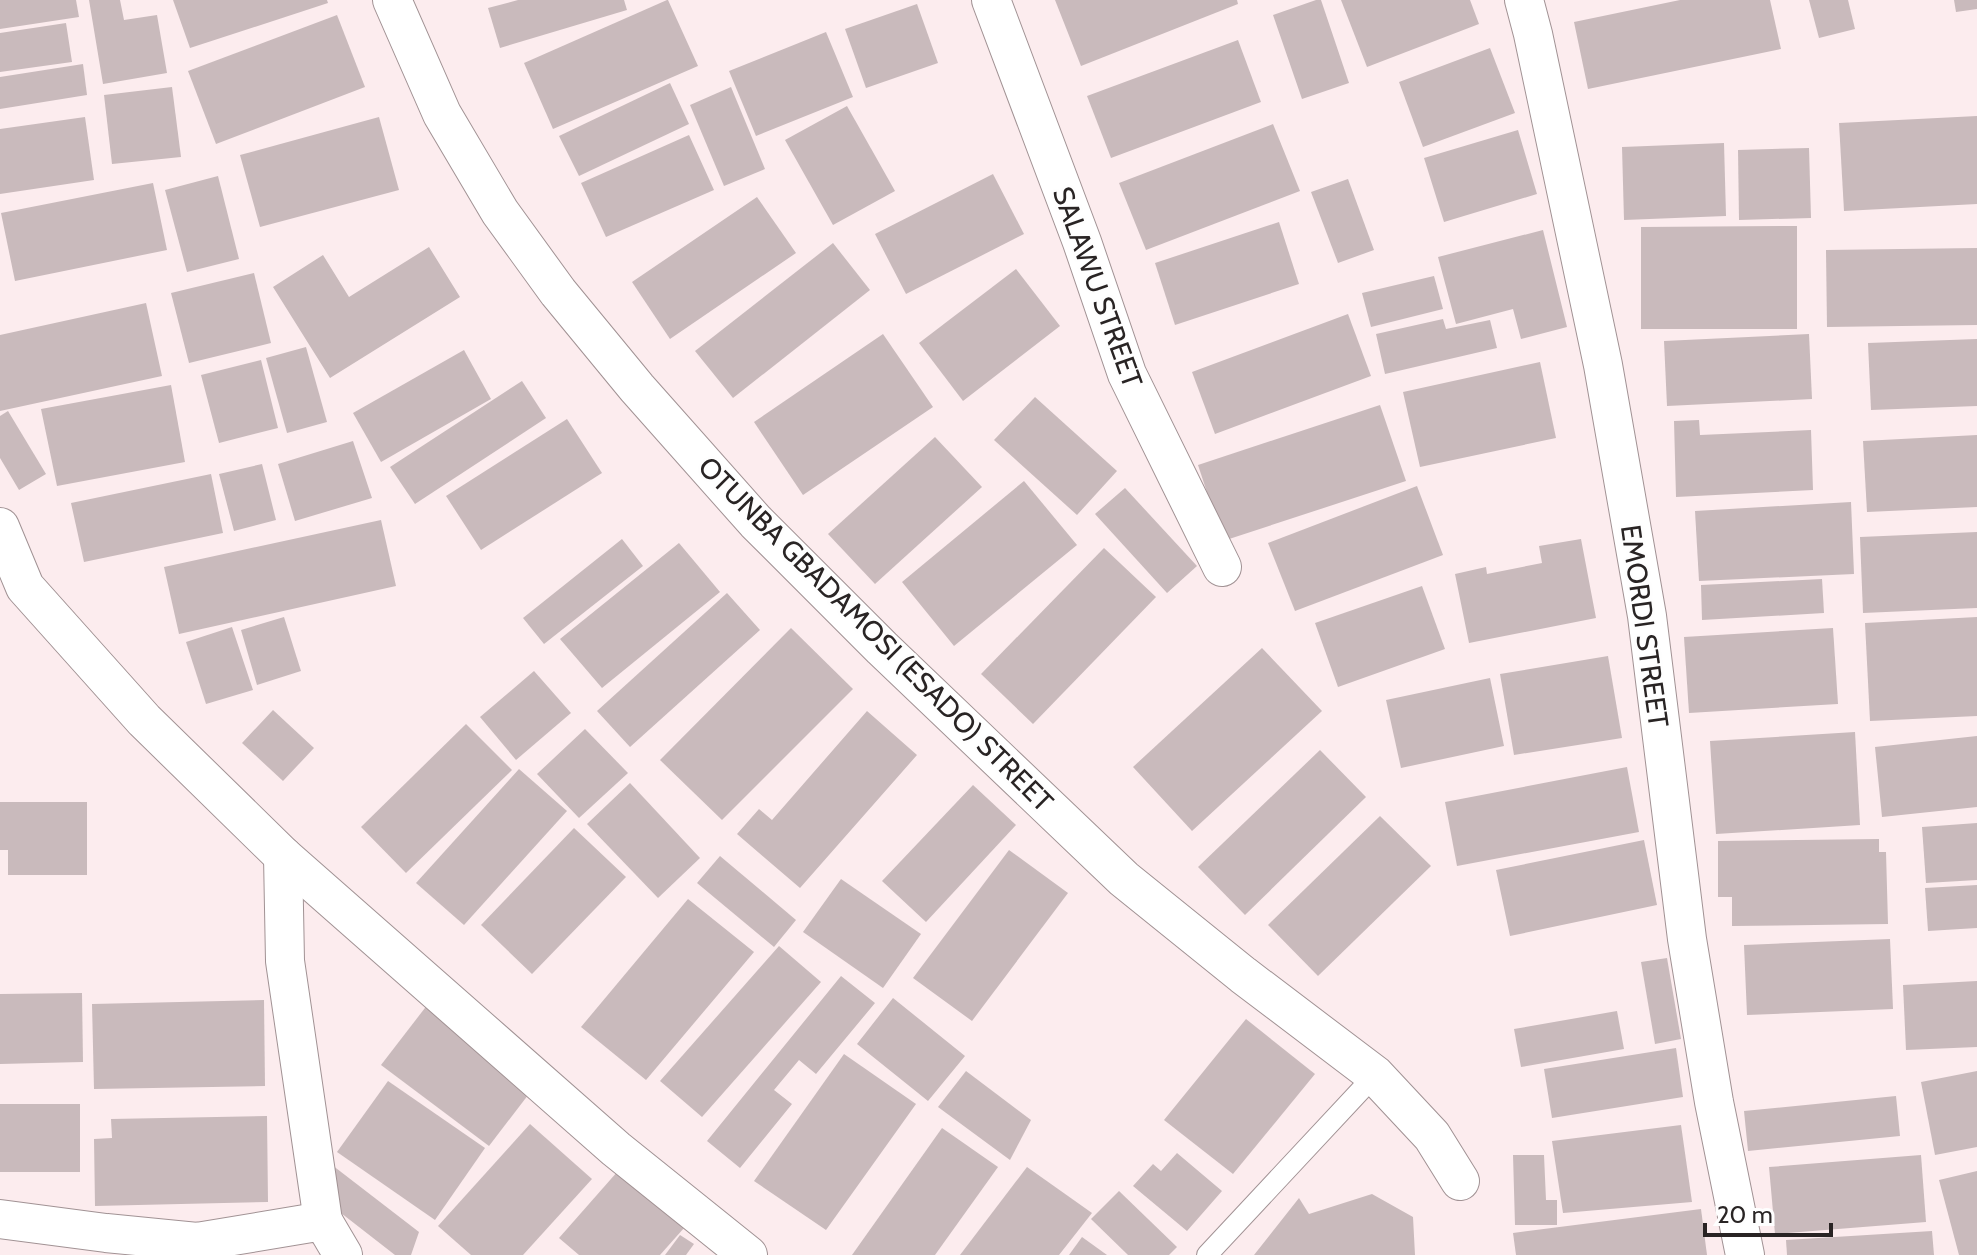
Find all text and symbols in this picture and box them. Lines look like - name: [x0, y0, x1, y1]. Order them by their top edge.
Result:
- street label: SALAWU STREET: [1046, 182, 1150, 392]
- street label: OTUNBA GBADAMOSI (ESADO) STREET: [691, 449, 1061, 819]
- street label: EMORDI STREET: [1614, 522, 1676, 730]
- scale bar: [1705, 1187, 1831, 1237]
- text: 20 m: [1717, 1200, 1773, 1229]

